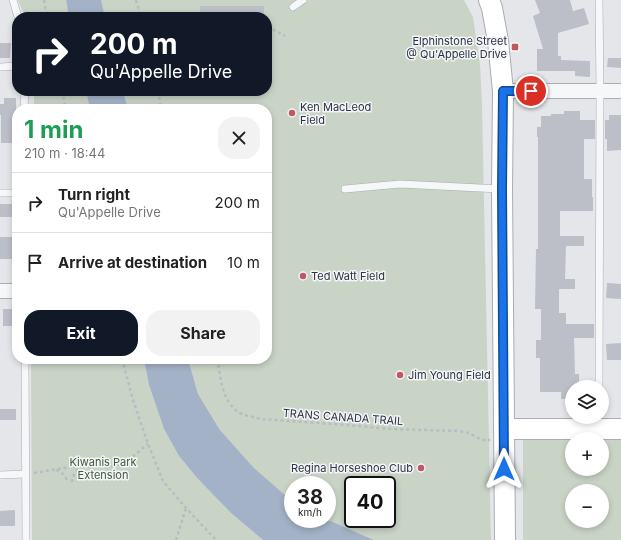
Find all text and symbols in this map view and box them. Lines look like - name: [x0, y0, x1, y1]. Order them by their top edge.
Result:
- text: 200 m: [90, 27, 178, 61]
- icon: right: [24, 28, 76, 80]
- place label: Elphinstone Street @ Qu'Appelle Drive: [406, 34, 507, 61]
- marker: Elphinstone Street @ Qu'Appelle Drive: [510, 42, 520, 52]
- text: Qu'Appelle Drive: [90, 61, 232, 82]
- pin: [514, 74, 548, 108]
- icon: arrive: [520, 80, 542, 102]
- place label: Ken MacLeod Field: [300, 100, 371, 127]
- marker: Ken MacLeod Field: [287, 108, 297, 118]
- text: 1 min: [24, 115, 83, 144]
- button: close: [218, 117, 260, 159]
- text: 210 m · 18:44: [24, 145, 105, 161]
- text: Turn right: [58, 185, 130, 204]
- icon: right: [24, 192, 46, 214]
- text: 200 m: [215, 193, 260, 212]
- text: Qu'Appelle Drive: [58, 204, 161, 220]
- icon: arrive: [24, 252, 46, 274]
- text: Arrive at destination: [58, 253, 207, 272]
- text: 10 m: [227, 253, 260, 272]
- place label: Ted Watt Field: [311, 269, 385, 283]
- marker: Ted Watt Field: [298, 271, 308, 281]
- button: Exit: [24, 310, 138, 356]
- button: Share: [146, 310, 260, 356]
- place label: Jim Young Field: [408, 368, 491, 382]
- marker: Jim Young Field: [395, 370, 405, 380]
- map controls: [565, 380, 609, 528]
- button: layers: [565, 380, 609, 424]
- street label: TRANS CANADA TRAIL: [282, 406, 404, 428]
- button: +: [565, 432, 609, 476]
- position arrow: [483, 448, 525, 490]
- park label: Kiwanis Park Extension: [69, 455, 137, 482]
- place label: Regina Horseshoe Club: [291, 461, 413, 475]
- marker: Regina Horseshoe Club: [416, 463, 426, 473]
- speed limit sign: 40: [344, 476, 396, 528]
- button: −: [565, 484, 609, 528]
- text: 38: [297, 485, 323, 509]
- text: km/h: [298, 506, 322, 518]

